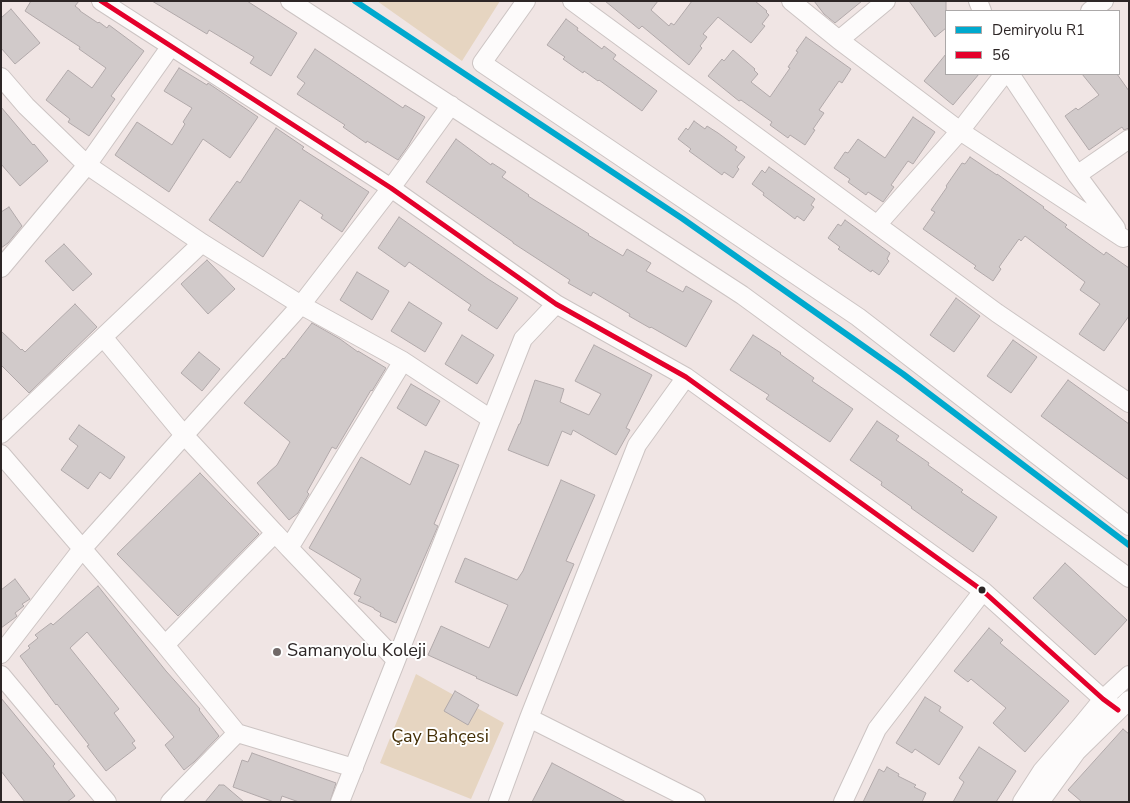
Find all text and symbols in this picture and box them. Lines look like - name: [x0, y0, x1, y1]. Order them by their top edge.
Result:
- legend: [945, 10, 1120, 75]
- text: Demiryolu R1: [992, 20, 1085, 40]
- text: 56: [992, 45, 1010, 65]
- unlabelled marker: [977, 585, 987, 595]
- place label: Samanyolu Koleji: [287, 641, 426, 663]
- marker: Samanyolu Koleji: [271, 646, 283, 658]
- park label: Çay Bahçesi: [391, 727, 489, 749]

